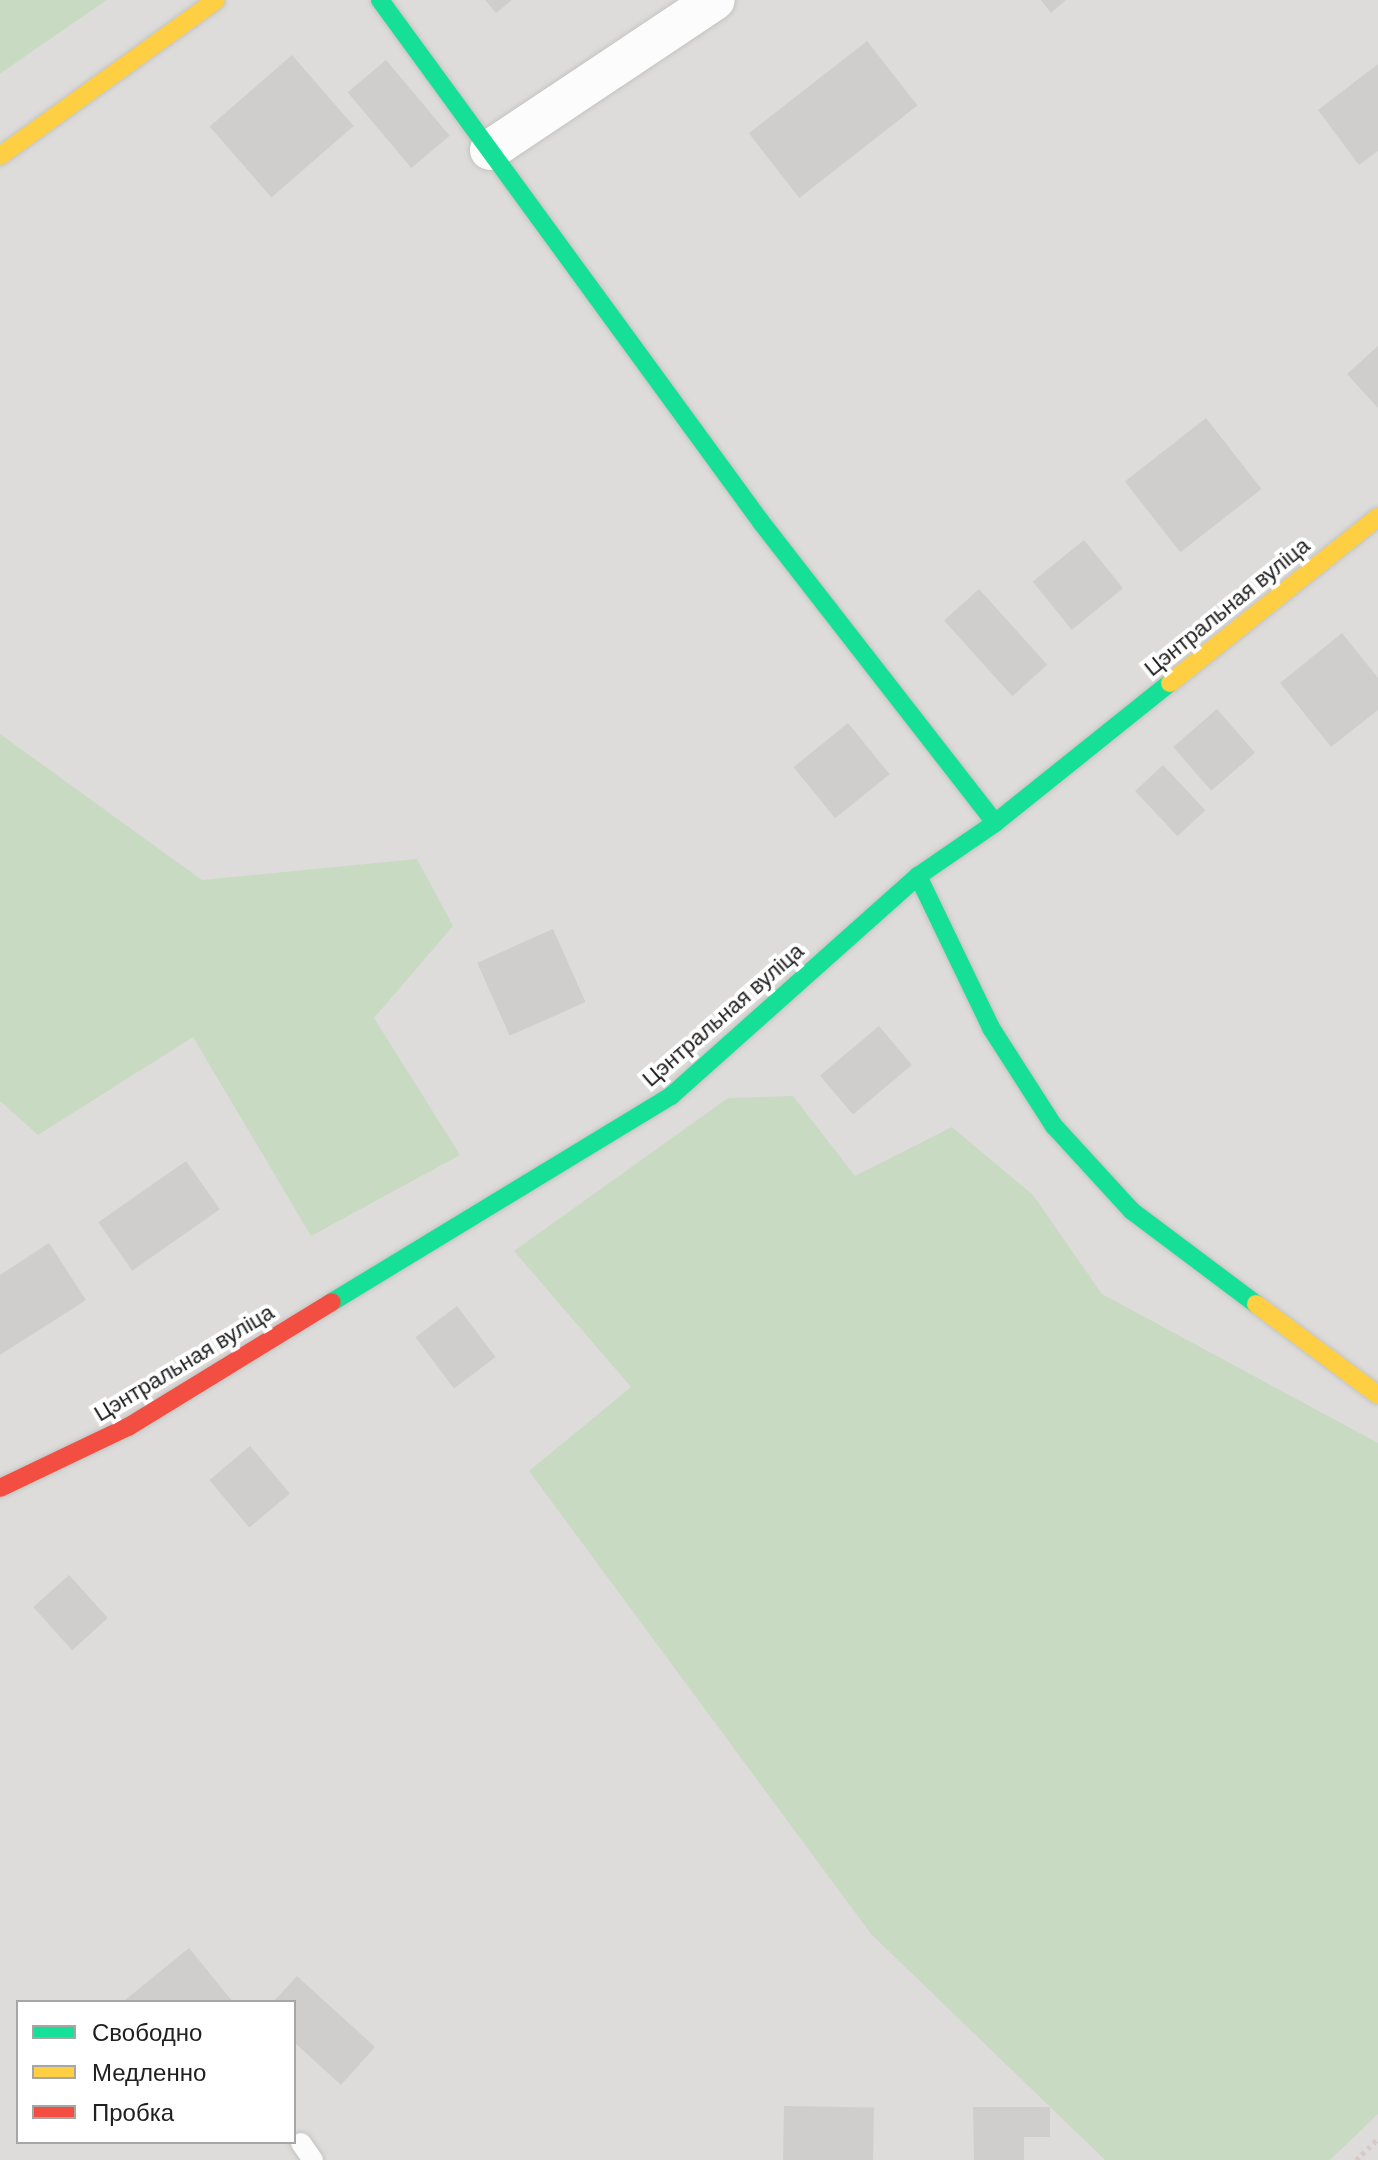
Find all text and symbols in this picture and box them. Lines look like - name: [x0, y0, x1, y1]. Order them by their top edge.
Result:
- street label: Цэнтральная вуліца: [1139, 532, 1315, 682]
- street label: Цэнтральная вуліца: [637, 938, 809, 1092]
- street label: Цэнтральная вуліца: [89, 1299, 279, 1427]
- legend: [16, 2000, 296, 2144]
- text: Свободно: [92, 2017, 202, 2048]
- text: Медленно: [92, 2057, 206, 2088]
- text: Пробка: [92, 2097, 174, 2128]

